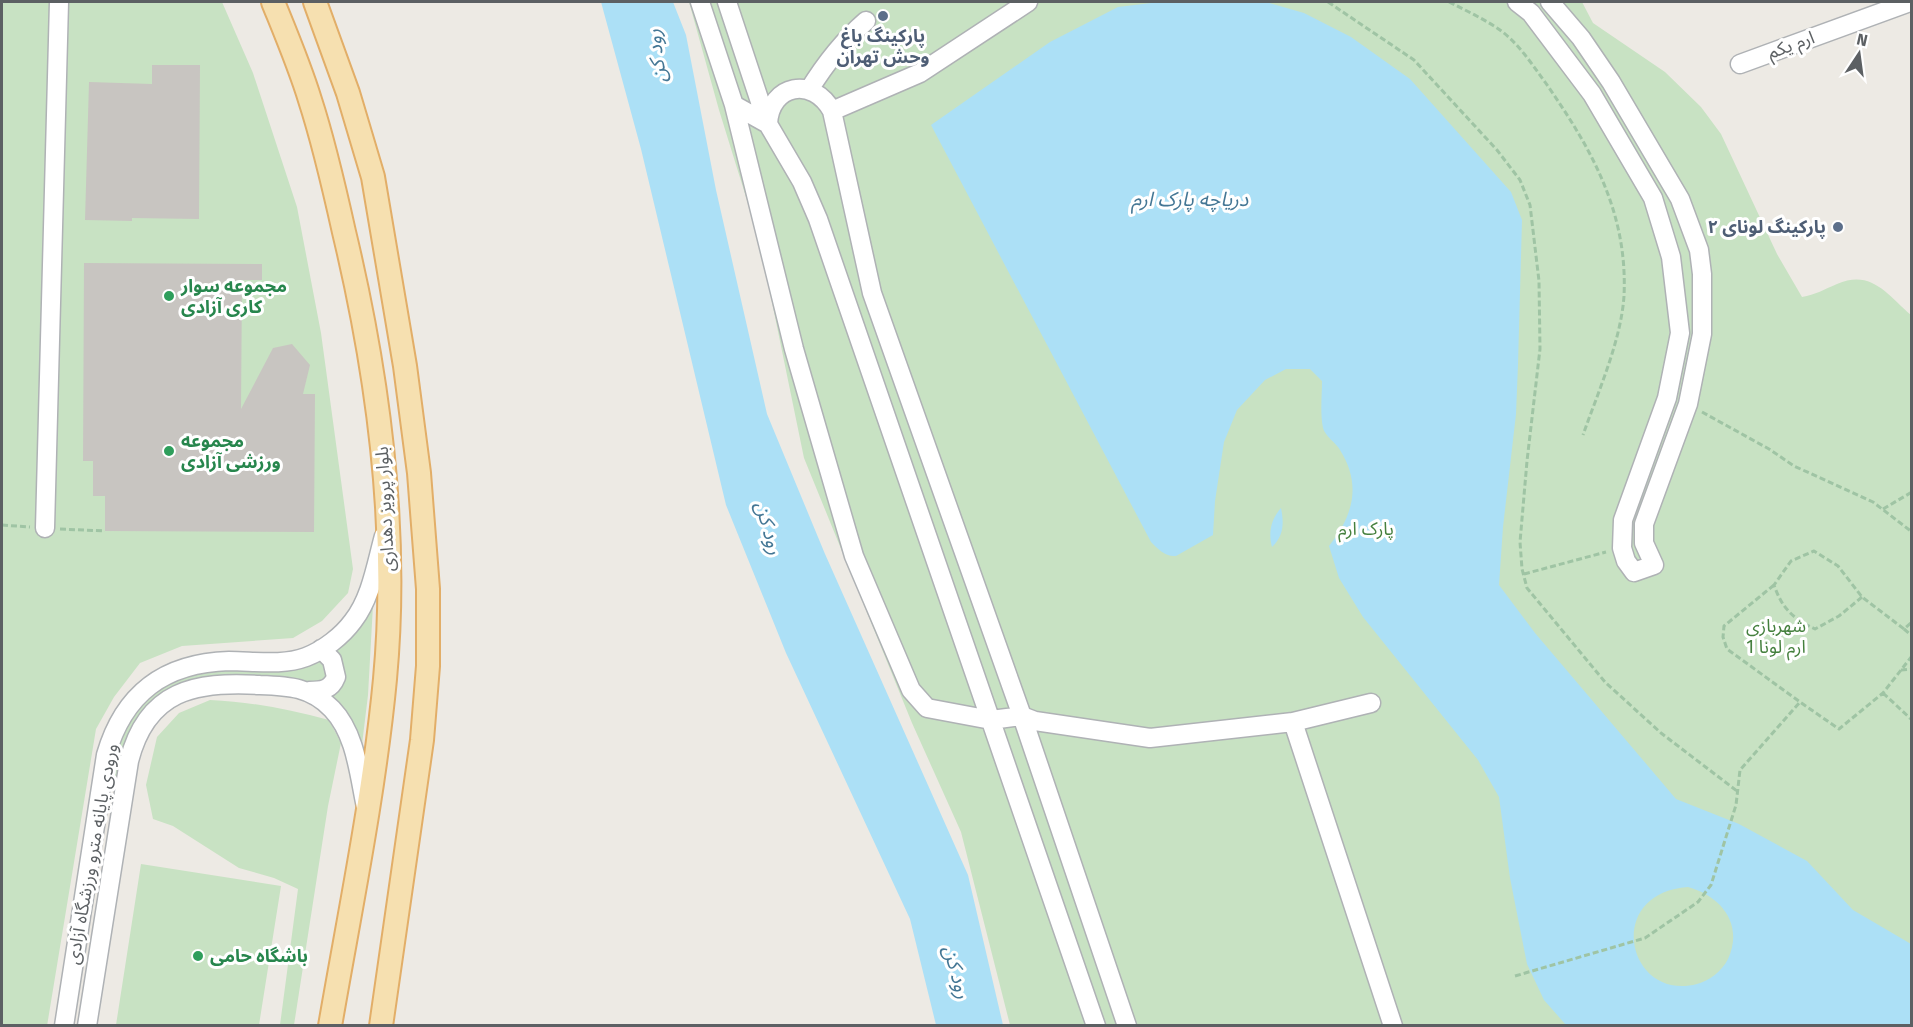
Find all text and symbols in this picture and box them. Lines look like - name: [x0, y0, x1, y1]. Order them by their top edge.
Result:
- marker: پارکینگ باغ وحش تهران: [876, 9, 890, 23]
- north arrow: [1829, 24, 1889, 84]
- place label: پارکینگ باغ وحش تهران: [836, 25, 930, 68]
- street label: ارم یکم: [1765, 26, 1818, 66]
- water label: رود کن: [641, 28, 671, 84]
- text: N: [1855, 29, 1870, 50]
- water label: دریاچه پارک ارم: [1131, 187, 1249, 214]
- place label: پارکینگ لونای ۲: [1708, 216, 1826, 239]
- marker: پارکینگ لونای ۲: [1831, 220, 1845, 234]
- place label: مجموعه سوار کاری آزادی: [180, 275, 287, 318]
- marker: مجموعه سوار کاری آزادی: [162, 289, 176, 303]
- place label: مجموعه ورزشی آزادی: [181, 430, 281, 473]
- marker: مجموعه ورزشی آزادی: [162, 444, 176, 458]
- street label: بلوار پرویز دهداری: [371, 446, 399, 572]
- water label: رود کن: [750, 499, 788, 557]
- park label: پارک ارم: [1338, 518, 1394, 543]
- park label: شهربازی ارم لونا 1: [1746, 615, 1806, 661]
- street label: ورودی پایانه مترو ورزشگاه آزادی: [62, 742, 122, 966]
- water label: رود کن: [938, 943, 976, 1001]
- place label: باشگاه حامی: [210, 945, 308, 967]
- marker: باشگاه حامی: [191, 949, 205, 963]

